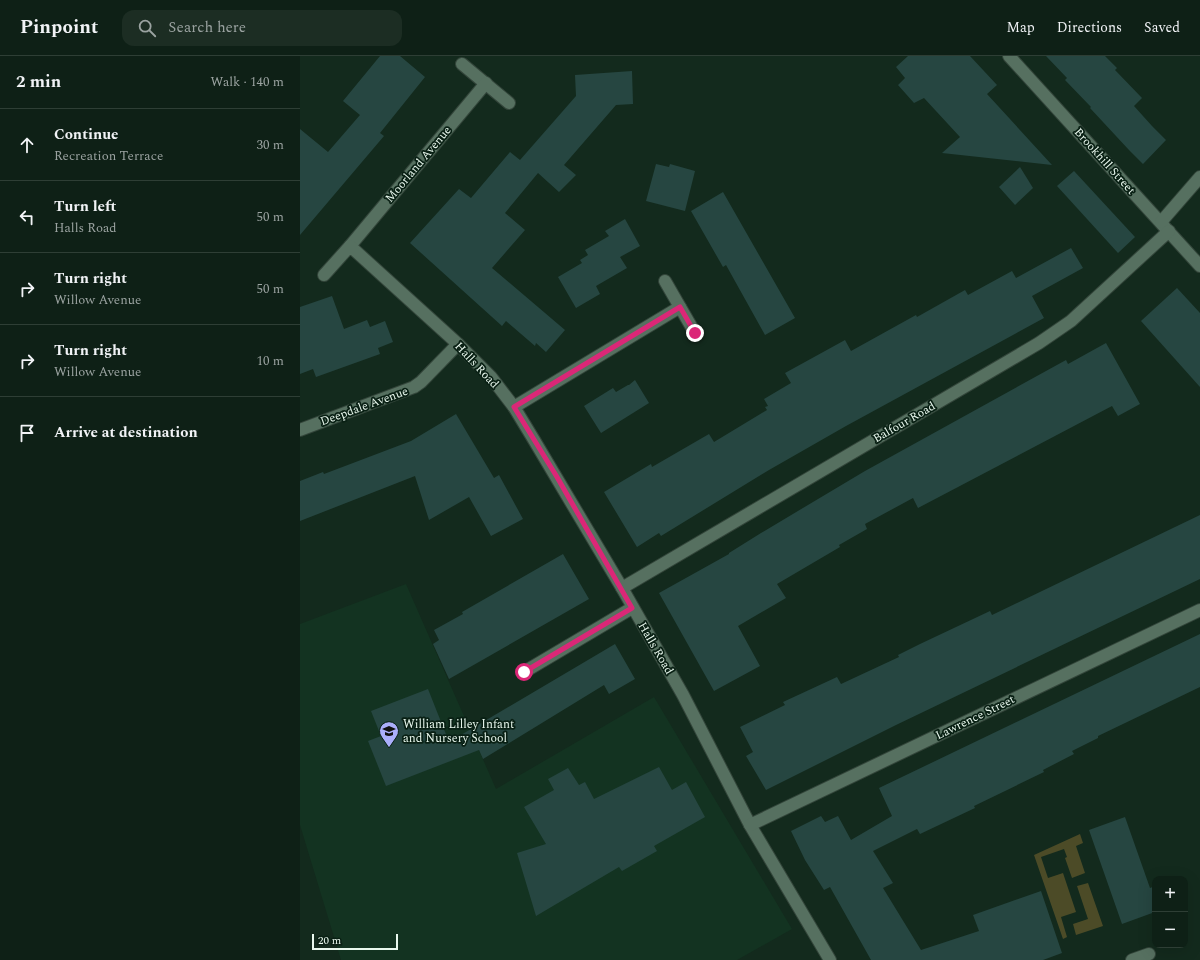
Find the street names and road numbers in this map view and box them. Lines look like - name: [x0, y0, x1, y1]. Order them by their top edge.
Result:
- street label: Moorland Avenue: [381, 122, 456, 207]
- street label: Brookhill Street: [1069, 124, 1140, 199]
- street label: Halls Road: [450, 338, 503, 393]
- street label: Deepdale Avenue: [318, 382, 411, 431]
- street label: Balfour Road: [869, 397, 939, 448]
- street label: Halls Road: [633, 618, 678, 678]
- street label: Lawrence Street: [932, 690, 1018, 745]

